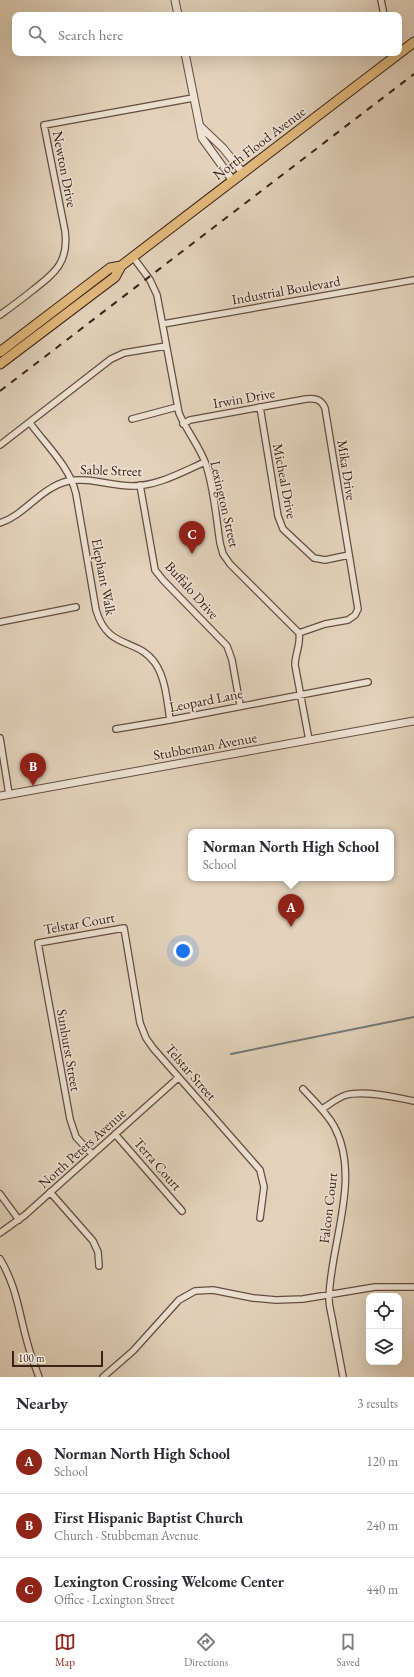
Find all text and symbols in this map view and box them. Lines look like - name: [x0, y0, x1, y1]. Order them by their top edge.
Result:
- search box: [12, 12, 402, 56]
- icon: search: [26, 23, 48, 45]
- text: Search here: [58, 25, 123, 44]
- street label: North Flood Avenue: [209, 102, 309, 184]
- street label: Newton Drive: [49, 129, 81, 209]
- street label: Industrial Boulevard: [230, 271, 343, 308]
- street label: Irwin Drive: [212, 384, 277, 412]
- street label: Mika Drive: [333, 439, 361, 502]
- street label: Micheal Drive: [269, 442, 301, 521]
- street label: Lexington Street: [206, 459, 244, 550]
- street label: Sable Street: [80, 460, 143, 480]
- pin: C: [179, 521, 205, 554]
- street label: Elephant Walk: [88, 537, 120, 617]
- street label: Buffalo Drive: [161, 557, 223, 623]
- street label: Leopard Lane: [168, 684, 245, 716]
- street label: Stubbeman Avenue: [152, 728, 259, 764]
- pin: B: [20, 753, 46, 786]
- popup: [188, 829, 394, 881]
- text: Norman North High School: [203, 837, 379, 856]
- text: School: [203, 856, 237, 873]
- pin: A: [278, 894, 304, 927]
- street label: Telstar Court: [42, 908, 117, 938]
- your location: [173, 941, 193, 961]
- street label: Sunburst Street: [53, 1008, 85, 1093]
- street label: Telstar Street: [161, 1040, 221, 1105]
- street label: North Peters Avenue: [35, 1104, 130, 1192]
- street label: Terra Court: [130, 1134, 186, 1195]
- street label: Falcon Court: [315, 1171, 341, 1245]
- map controls: [366, 1293, 402, 1365]
- button: locate: [366, 1293, 402, 1329]
- button: layers: [366, 1329, 402, 1365]
- scale bar: [12, 1349, 103, 1368]
- text: 100 m: [18, 1351, 45, 1365]
- text: Nearby: [16, 1392, 68, 1414]
- text: 3 results: [357, 1395, 398, 1412]
- text: Norman North High School: [54, 1444, 230, 1463]
- text: A: [24, 1453, 34, 1470]
- text: 120 m: [367, 1453, 398, 1470]
- text: School: [54, 1463, 88, 1480]
- text: First Hispanic Baptist Church: [54, 1508, 243, 1527]
- text: B: [25, 1517, 33, 1534]
- text: 240 m: [367, 1517, 398, 1534]
- text: Church · Stubbeman Avenue: [54, 1527, 198, 1544]
- text: Lexington Crossing Welcome Center: [54, 1572, 284, 1591]
- text: C: [24, 1581, 34, 1598]
- text: 440 m: [367, 1581, 398, 1598]
- text: Office · Lexington Street: [54, 1591, 174, 1608]
- tab: Map: [54, 1631, 76, 1669]
- tab: Directions: [184, 1631, 228, 1669]
- tab: Saved: [336, 1631, 360, 1669]

